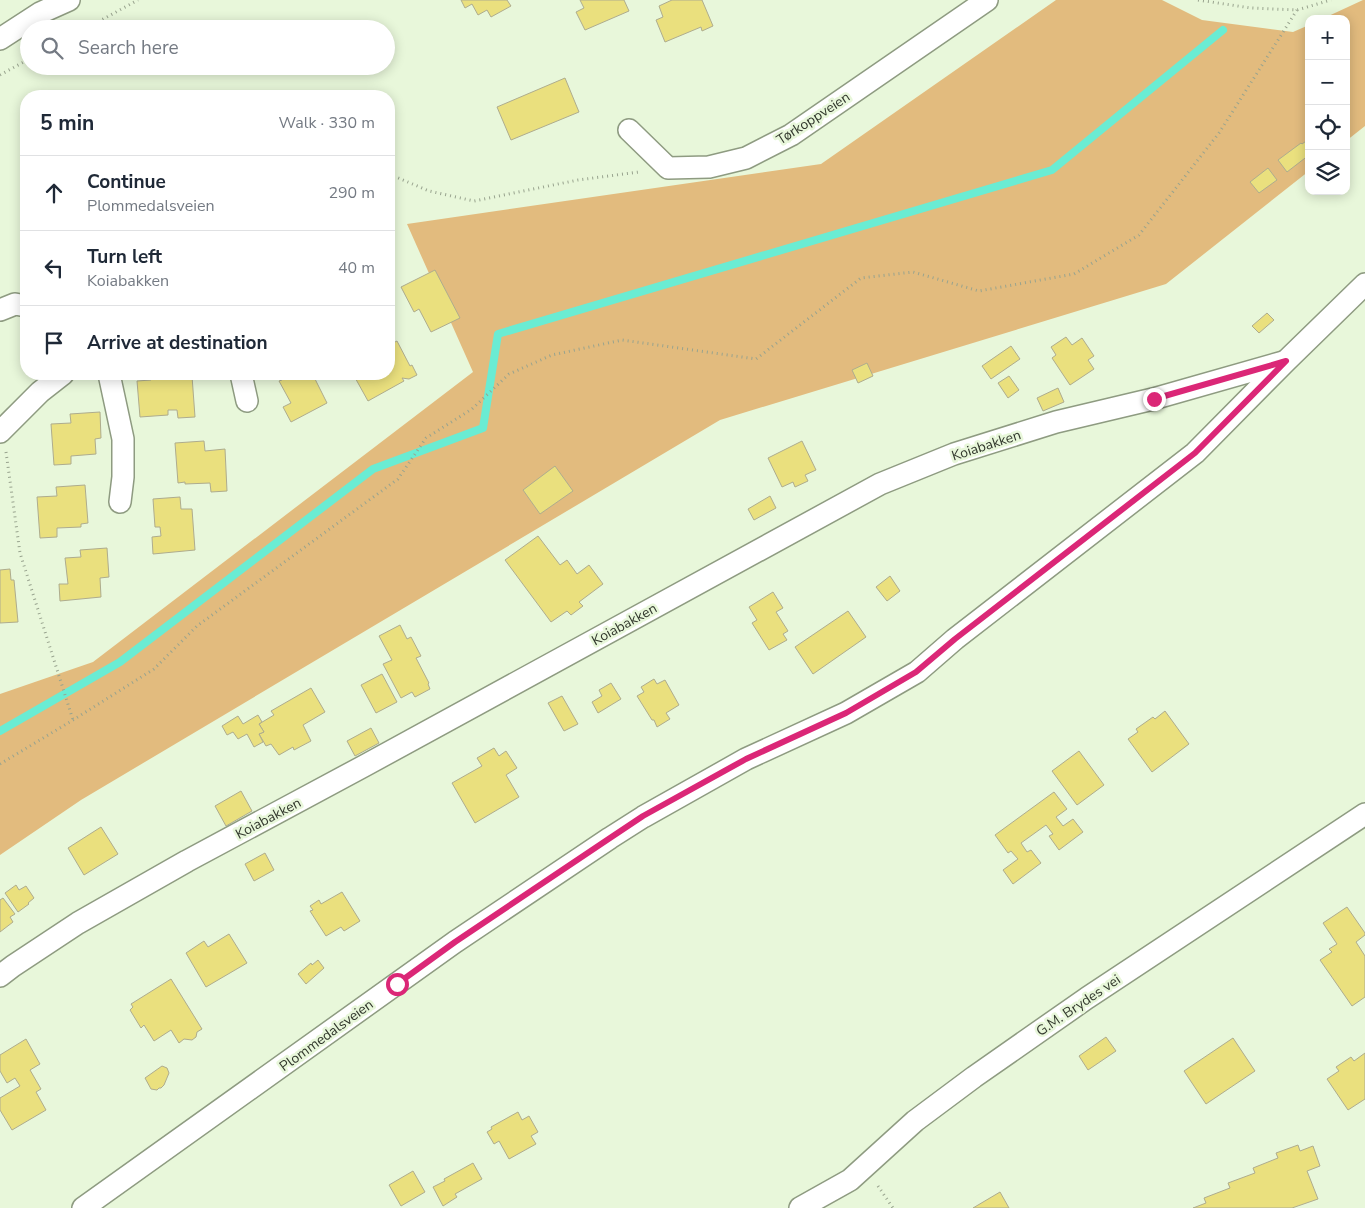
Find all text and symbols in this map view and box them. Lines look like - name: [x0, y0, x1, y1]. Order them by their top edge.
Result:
- map controls: [1305, 15, 1350, 195]
- button: +: [1305, 15, 1350, 60]
- search box: [20, 20, 395, 75]
- icon: search: [38, 34, 66, 62]
- text: Search here: [78, 35, 179, 61]
- button: −: [1305, 60, 1350, 105]
- street label: Tørkoppveien: [773, 88, 854, 149]
- button: locate: [1305, 105, 1350, 150]
- text: 5 min: [40, 109, 94, 137]
- text: Walk · 330 m: [279, 112, 375, 134]
- button: layers: [1305, 150, 1350, 195]
- text: Continue: [87, 169, 166, 195]
- icon: ahead: [40, 179, 68, 207]
- text: 290 m: [328, 182, 375, 204]
- text: Plommedalsveien: [87, 195, 215, 217]
- text: Turn left: [87, 244, 162, 270]
- icon: left: [40, 254, 68, 282]
- text: 40 m: [338, 257, 375, 279]
- text: Koiabakken: [87, 270, 169, 292]
- icon: arrive: [40, 329, 68, 357]
- text: Arrive at destination: [87, 330, 268, 356]
- route end: [1143, 388, 1166, 411]
- street label: Koiabakken: [949, 425, 1023, 466]
- street label: Koiabakken: [588, 599, 660, 650]
- street label: Koiabakken: [232, 793, 304, 844]
- street label: G.M. Brydes vei: [1032, 970, 1124, 1041]
- route start: [386, 973, 409, 996]
- street label: Plommedalsveien: [276, 995, 377, 1076]

